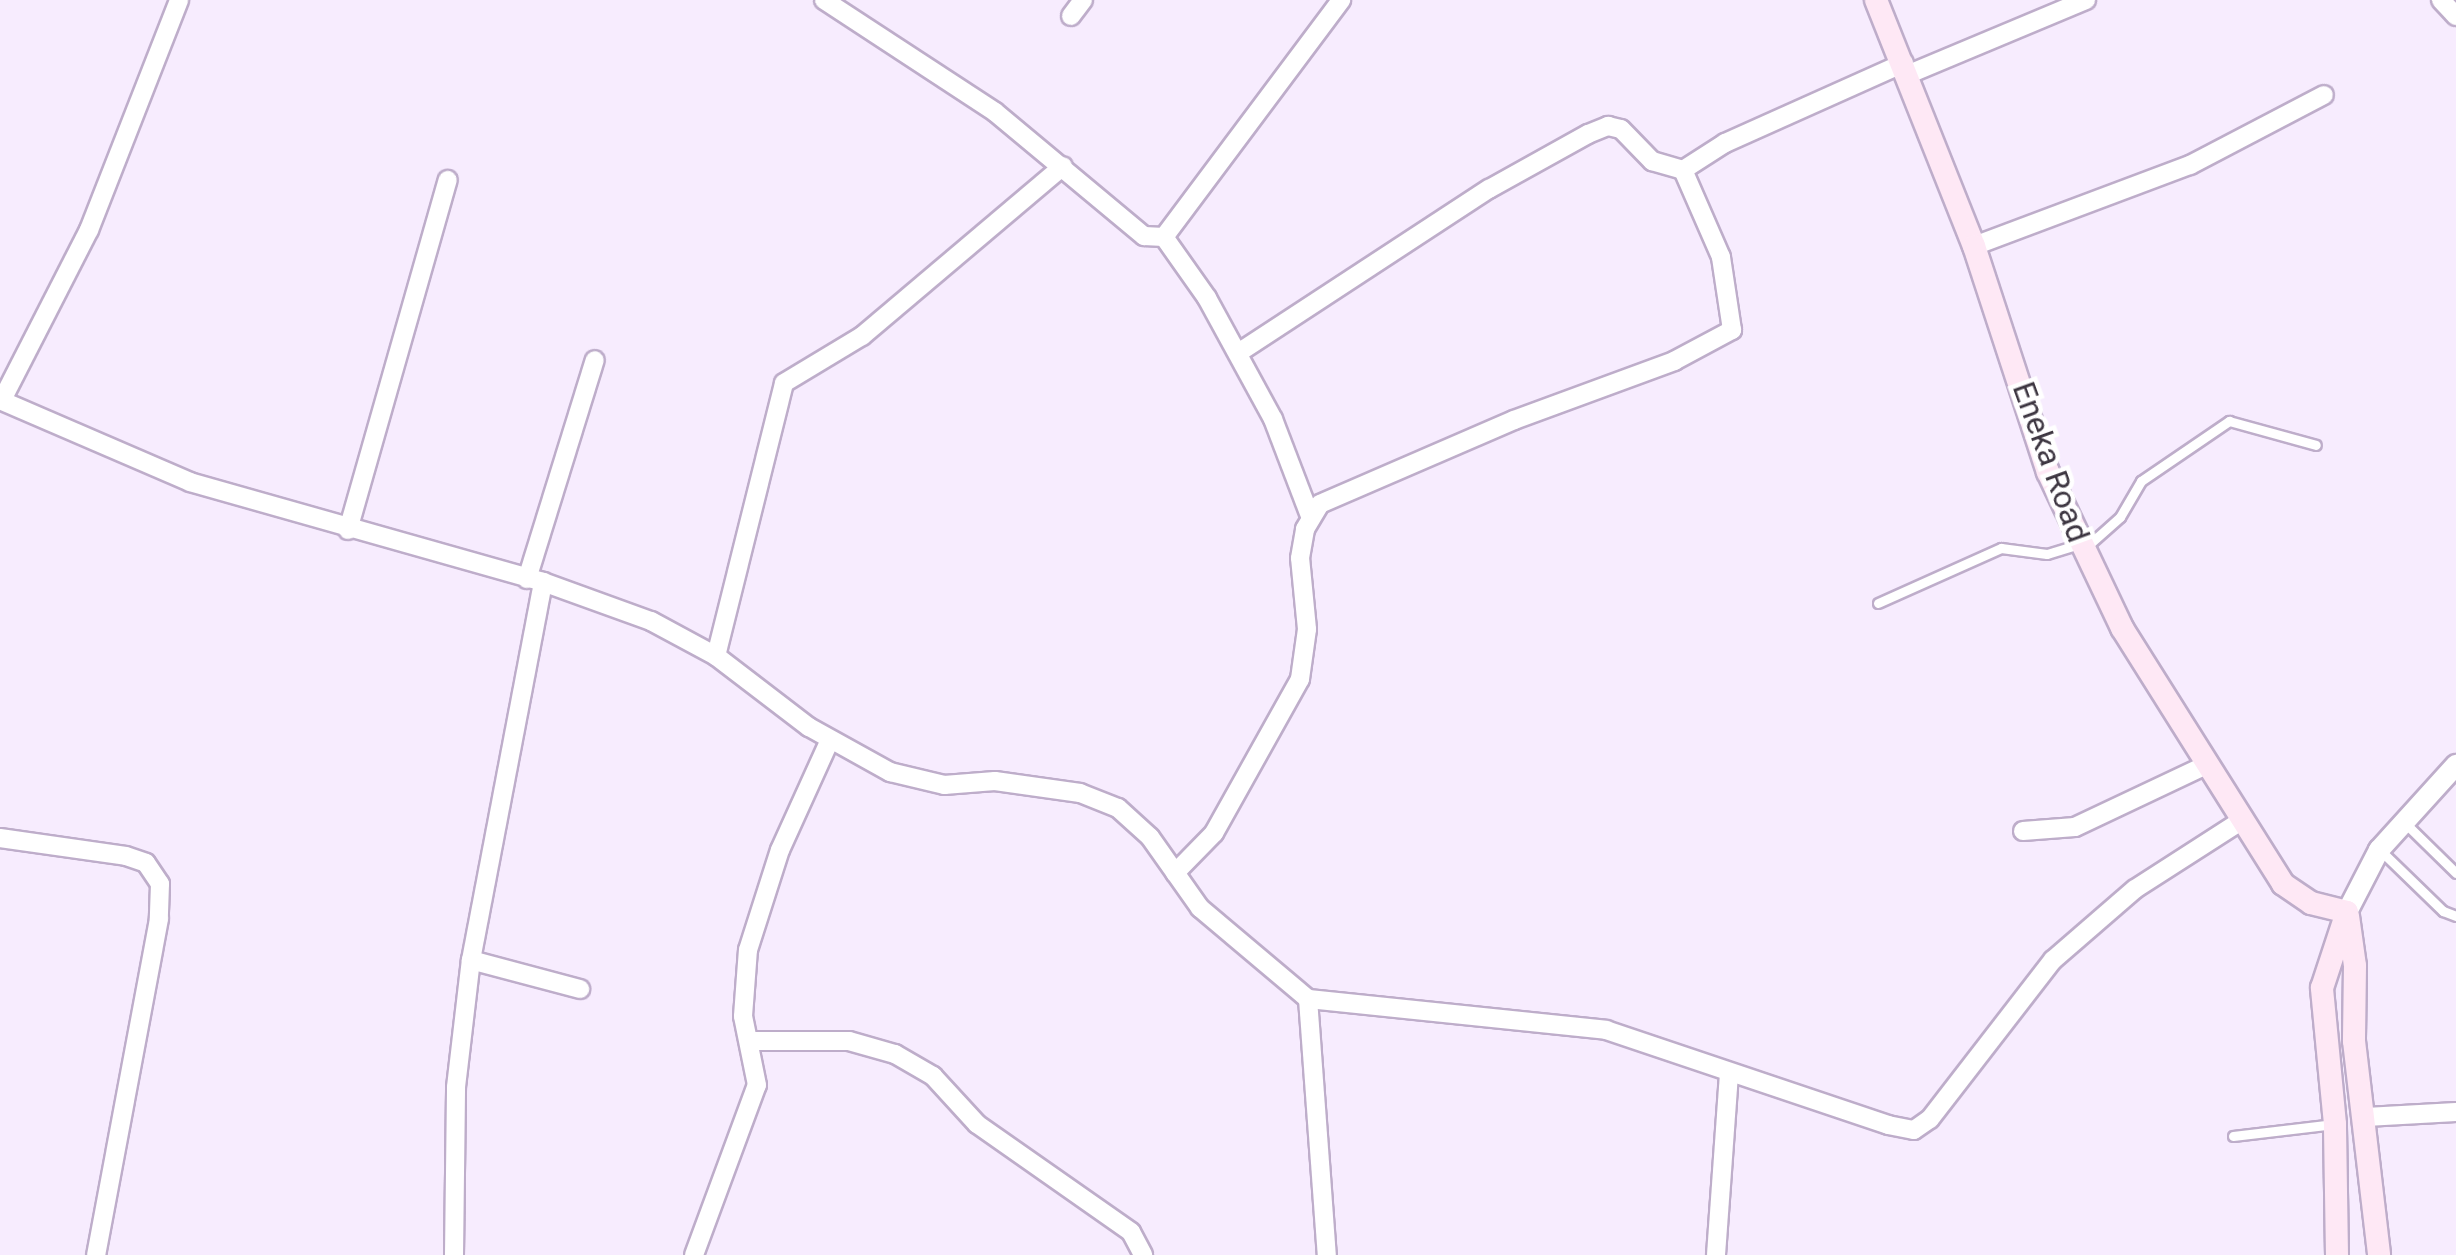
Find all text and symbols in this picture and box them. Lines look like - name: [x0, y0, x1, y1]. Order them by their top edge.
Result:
- street label: Eneka Road: [2004, 377, 2098, 547]

